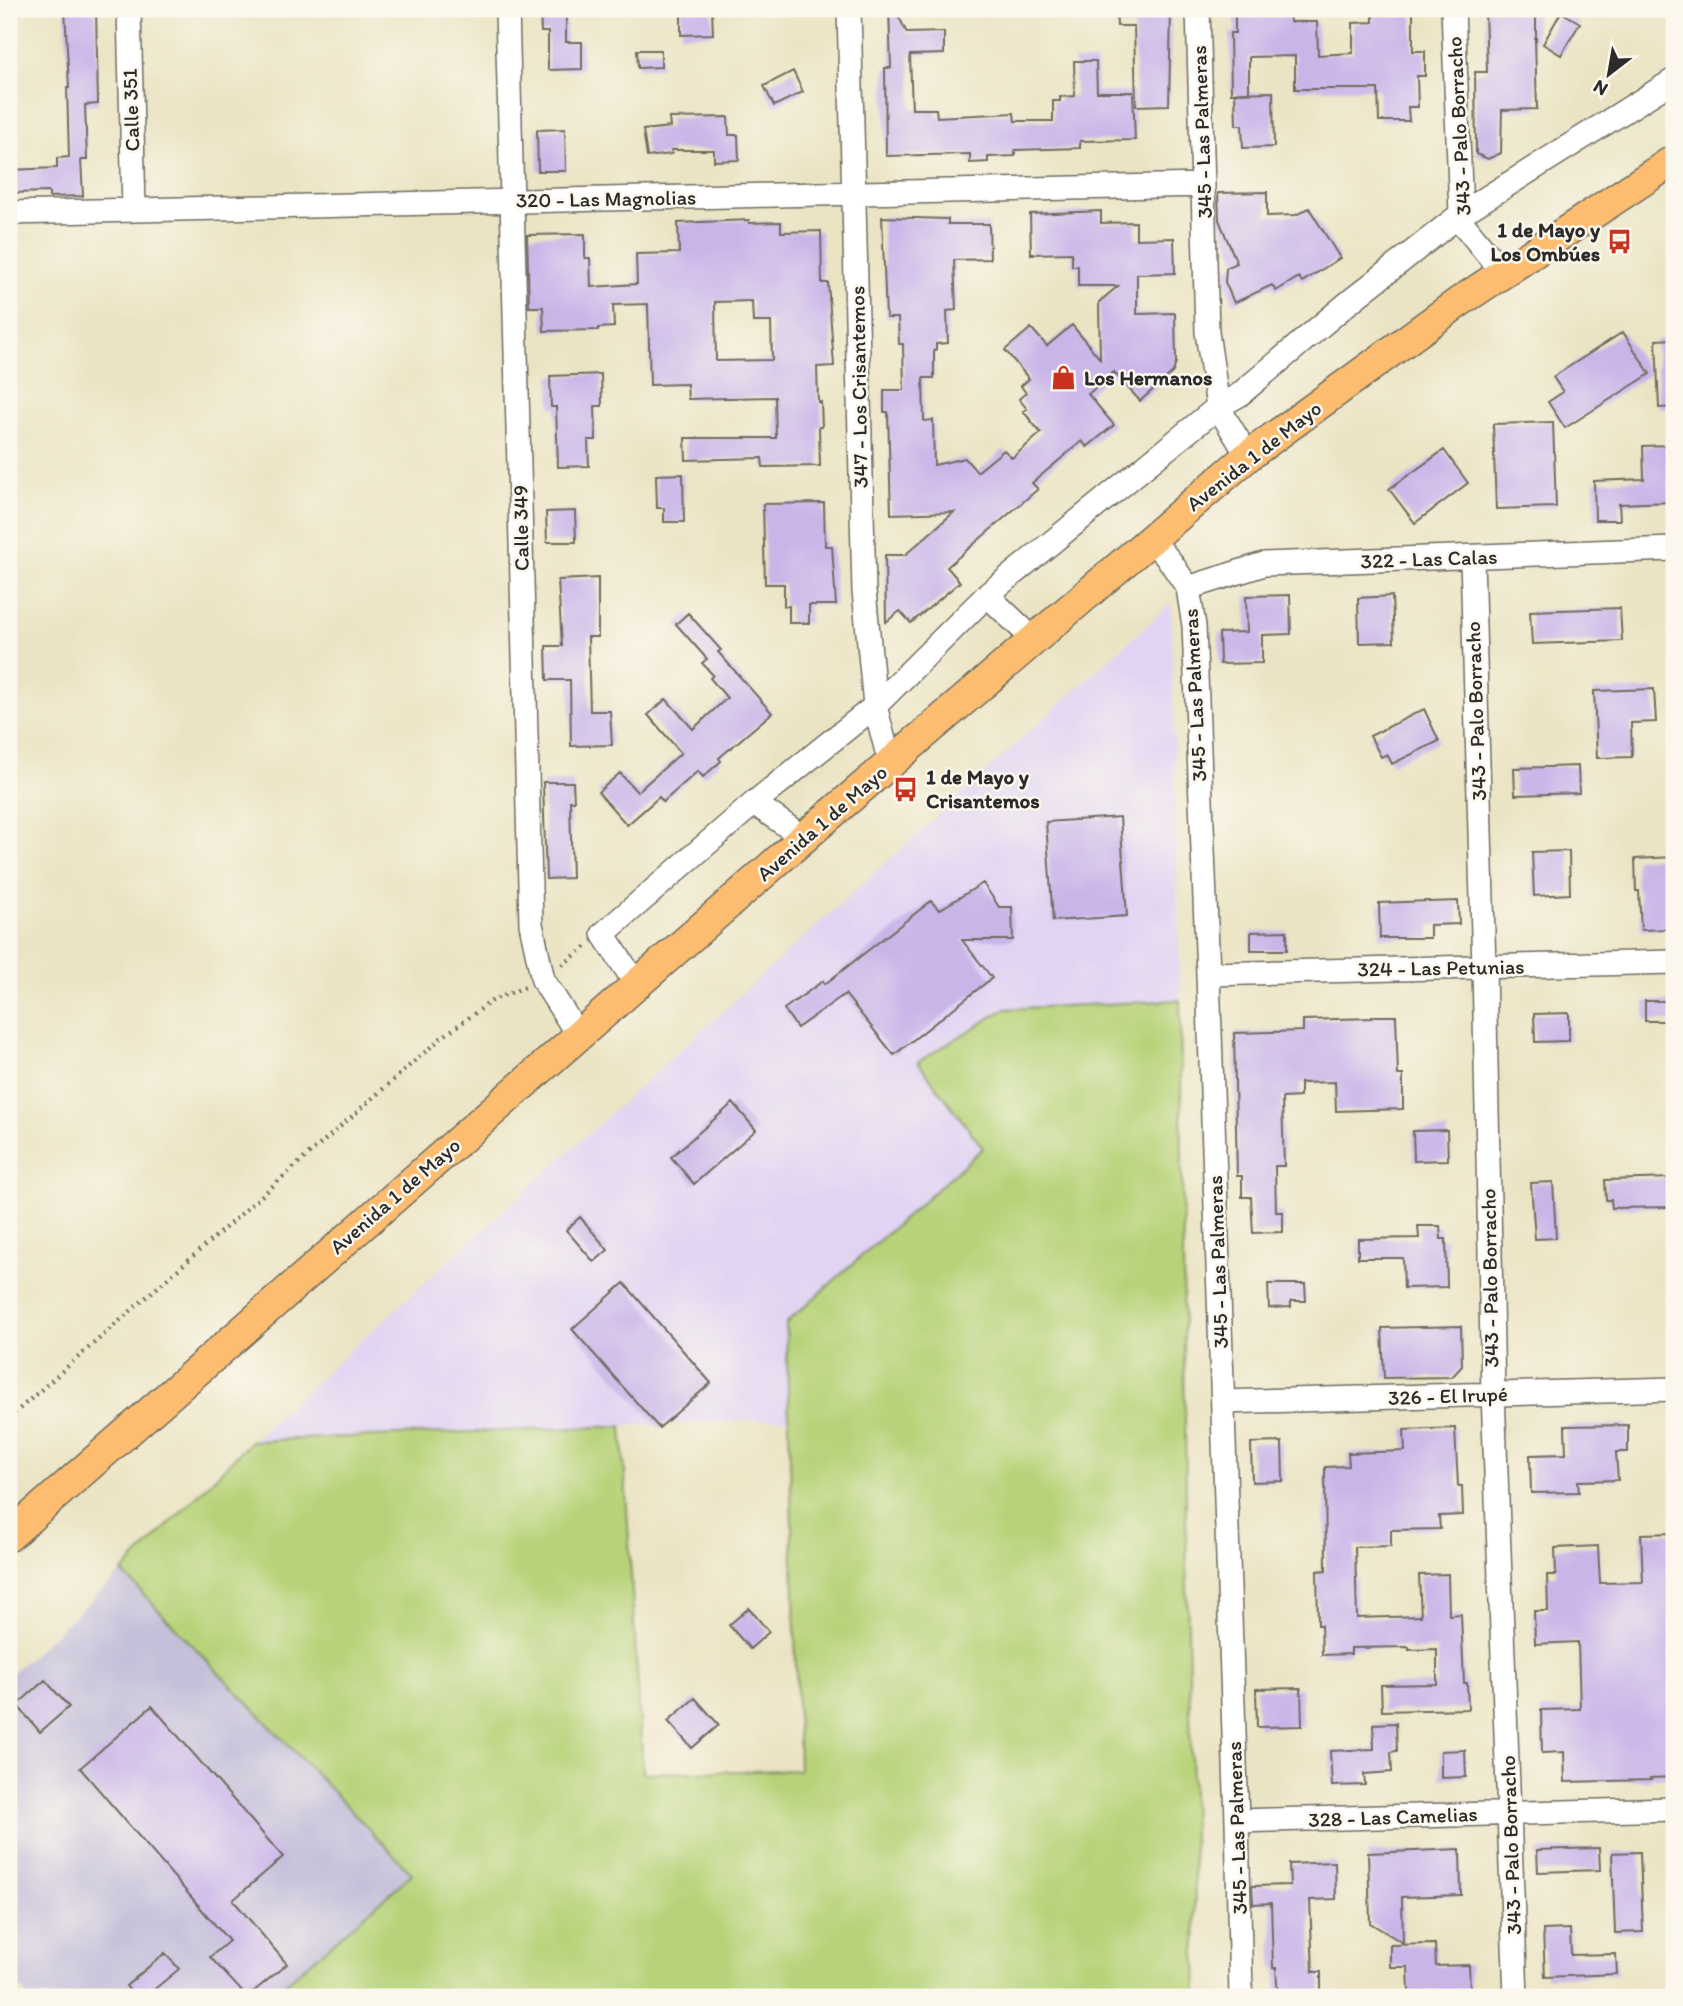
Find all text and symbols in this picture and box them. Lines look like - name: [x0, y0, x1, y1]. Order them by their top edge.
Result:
- street label: 343 - Palo Borracho: [1441, 36, 1476, 216]
- north arrow: [1574, 38, 1644, 108]
- street label: 345 - Las Palmeras: [1186, 45, 1217, 219]
- street label: Calle 351: [117, 68, 144, 152]
- text: N: [1589, 75, 1612, 101]
- street label: 320 - Las Magnolias: [516, 184, 696, 213]
- place label: 1 de Mayo y Los Ombúes: [1490, 217, 1601, 266]
- bus stop icon: 1 de Mayo y Los Ombúes: [1606, 228, 1634, 256]
- street label: 347 - Los Crisantemos: [844, 286, 873, 488]
- shop icon: Los Hermanos: [1050, 364, 1078, 392]
- place label: Los Hermanos: [1084, 365, 1212, 390]
- street label: Avenida 1 de Mayo: [1181, 395, 1326, 516]
- street label: Calle 349: [507, 485, 534, 571]
- street label: 322 - Las Calas: [1360, 544, 1498, 573]
- street label: 345 - Las Palmeras: [1177, 608, 1212, 782]
- street label: 343 - Palo Borracho: [1460, 621, 1491, 801]
- street label: Avenida 1 de Mayo: [751, 759, 892, 886]
- place label: 1 de Mayo y Crisantemos: [926, 764, 1040, 813]
- bus stop icon: 1 de Mayo y Crisantemos: [892, 775, 920, 803]
- street label: 324 - Las Petunias: [1357, 954, 1525, 981]
- street label: Avenida 1 de Mayo: [324, 1132, 465, 1259]
- street label: 345 - Las Palmeras: [1202, 1175, 1233, 1349]
- street label: 343 - Palo Borracho: [1475, 1188, 1504, 1368]
- street label: 326 - El Irupé: [1388, 1381, 1508, 1410]
- street label: 345 - Las Palmeras: [1221, 1741, 1252, 1915]
- street label: 343 - Palo Borracho: [1495, 1755, 1526, 1935]
- street label: 328 - Las Camelias: [1308, 1801, 1478, 1832]

